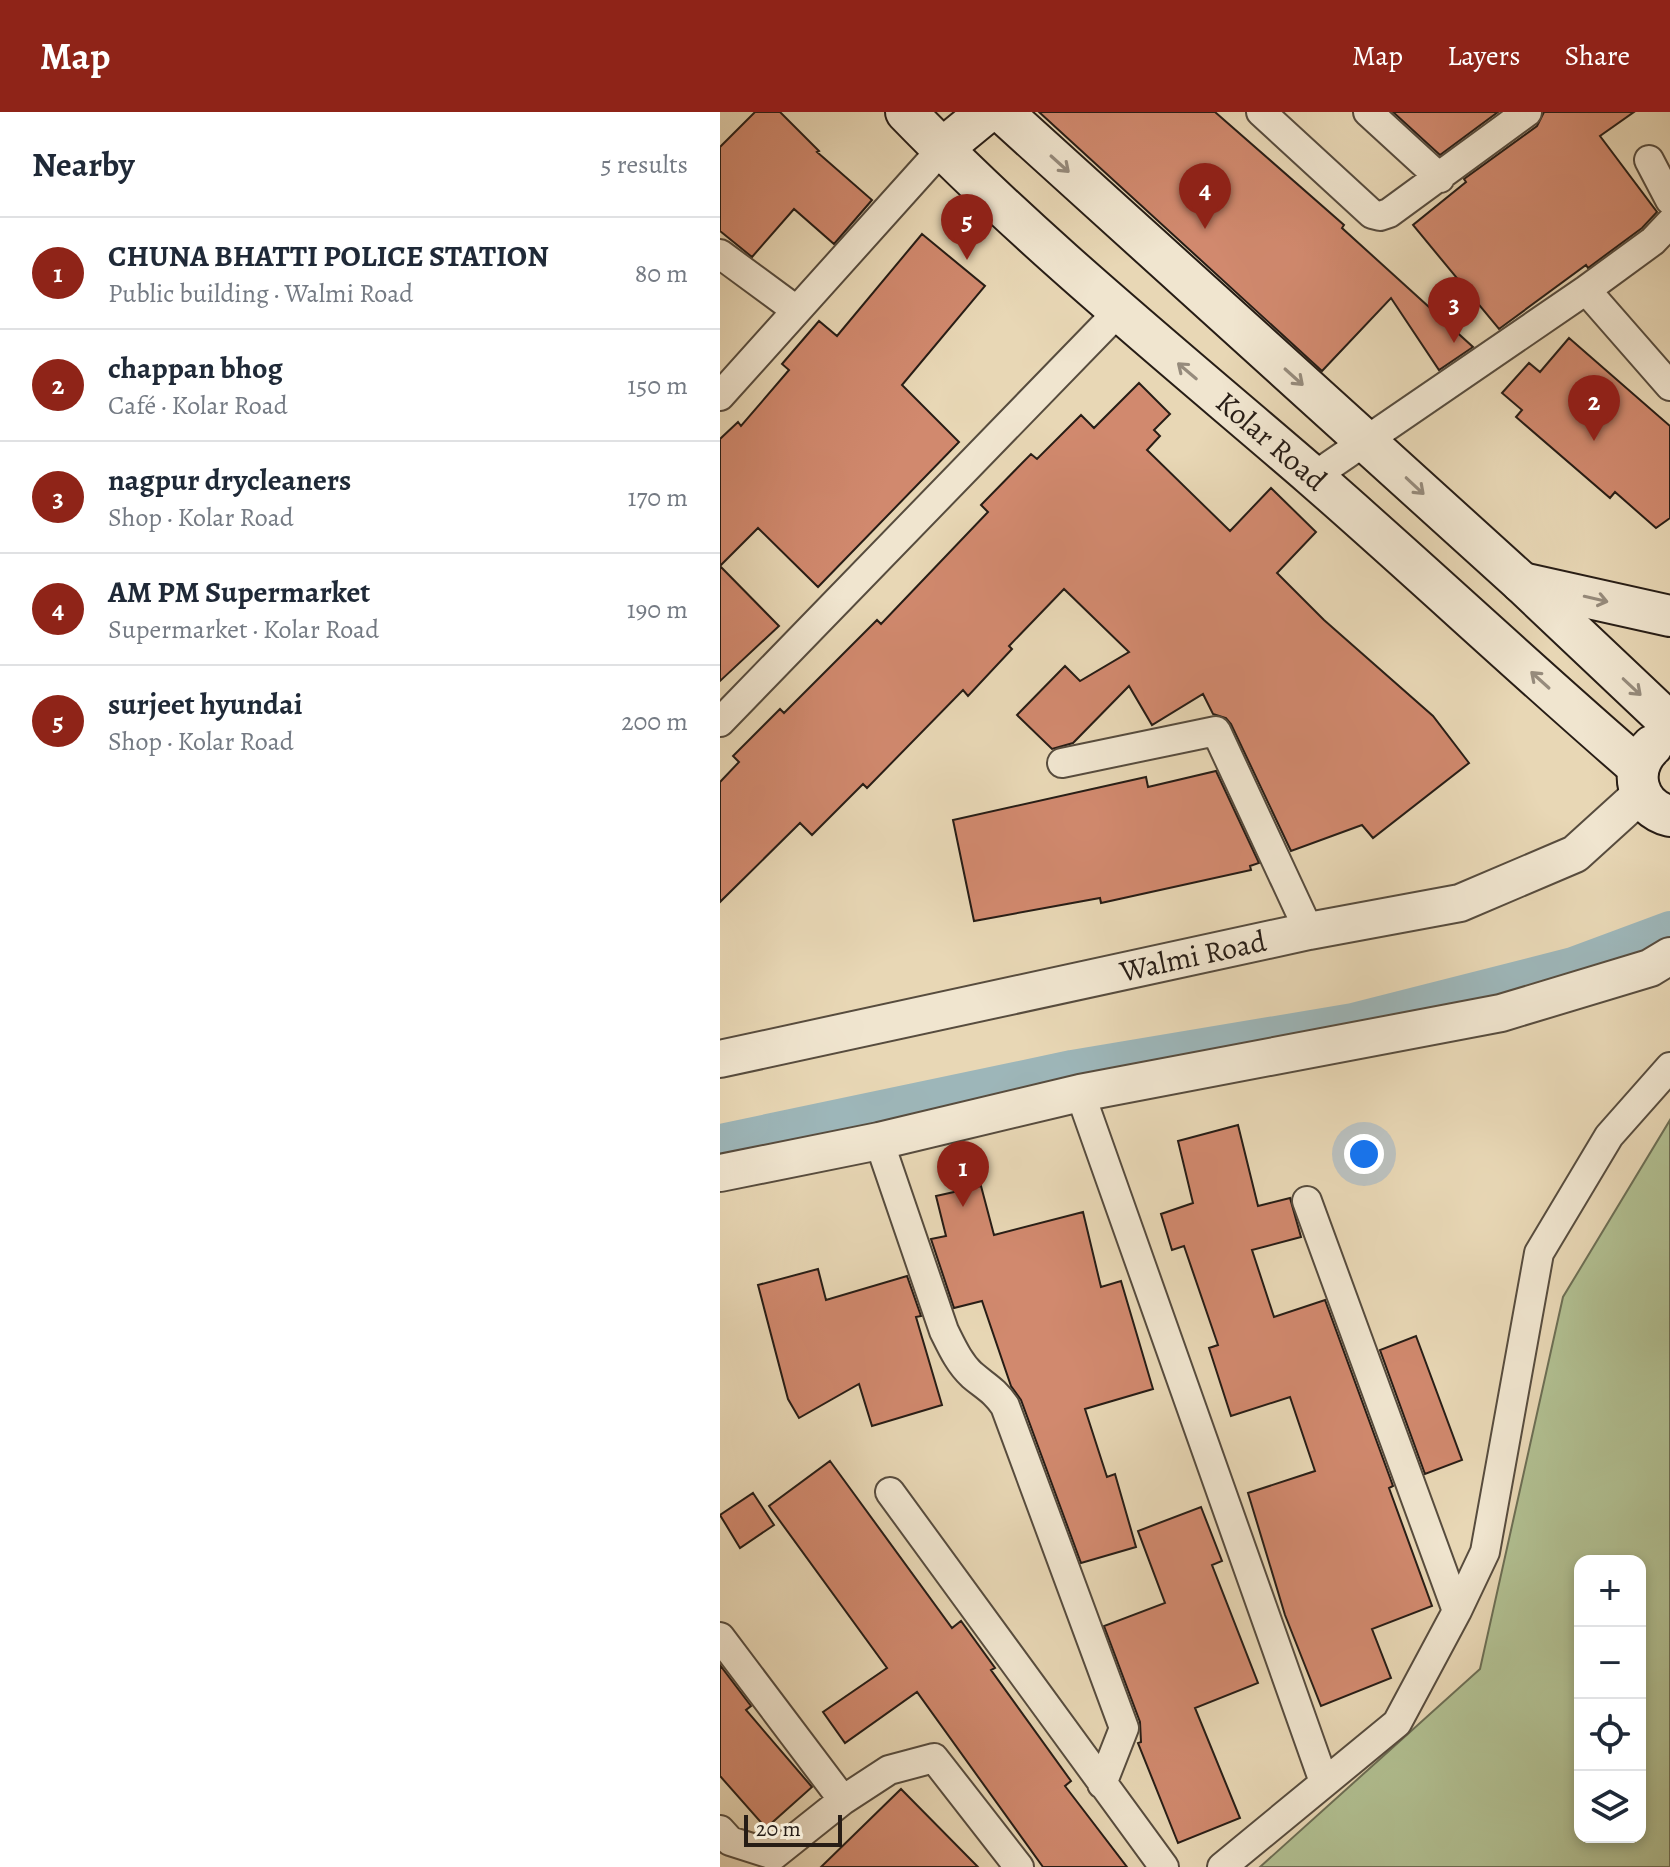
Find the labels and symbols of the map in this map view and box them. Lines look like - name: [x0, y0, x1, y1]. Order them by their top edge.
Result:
- one-way arrow: [1049, 155, 1069, 173]
- pin: 4: [1179, 163, 1231, 229]
- pin: 5: [941, 194, 993, 260]
- pin: 3: [1428, 277, 1480, 343]
- one-way arrow: [1177, 362, 1198, 380]
- one-way arrow: [1284, 367, 1304, 386]
- pin: 2: [1568, 375, 1620, 441]
- street label: Kolar Road: [1207, 382, 1336, 501]
- one-way arrow: [1405, 476, 1425, 494]
- one-way arrow: [1583, 593, 1608, 608]
- one-way arrow: [1530, 672, 1550, 690]
- one-way arrow: [1622, 677, 1642, 696]
- street label: Walmi Road: [1115, 921, 1271, 992]
- your location: [1344, 1134, 1384, 1174]
- pin: 1: [937, 1141, 989, 1207]
- scale bar: [744, 1811, 842, 1847]

